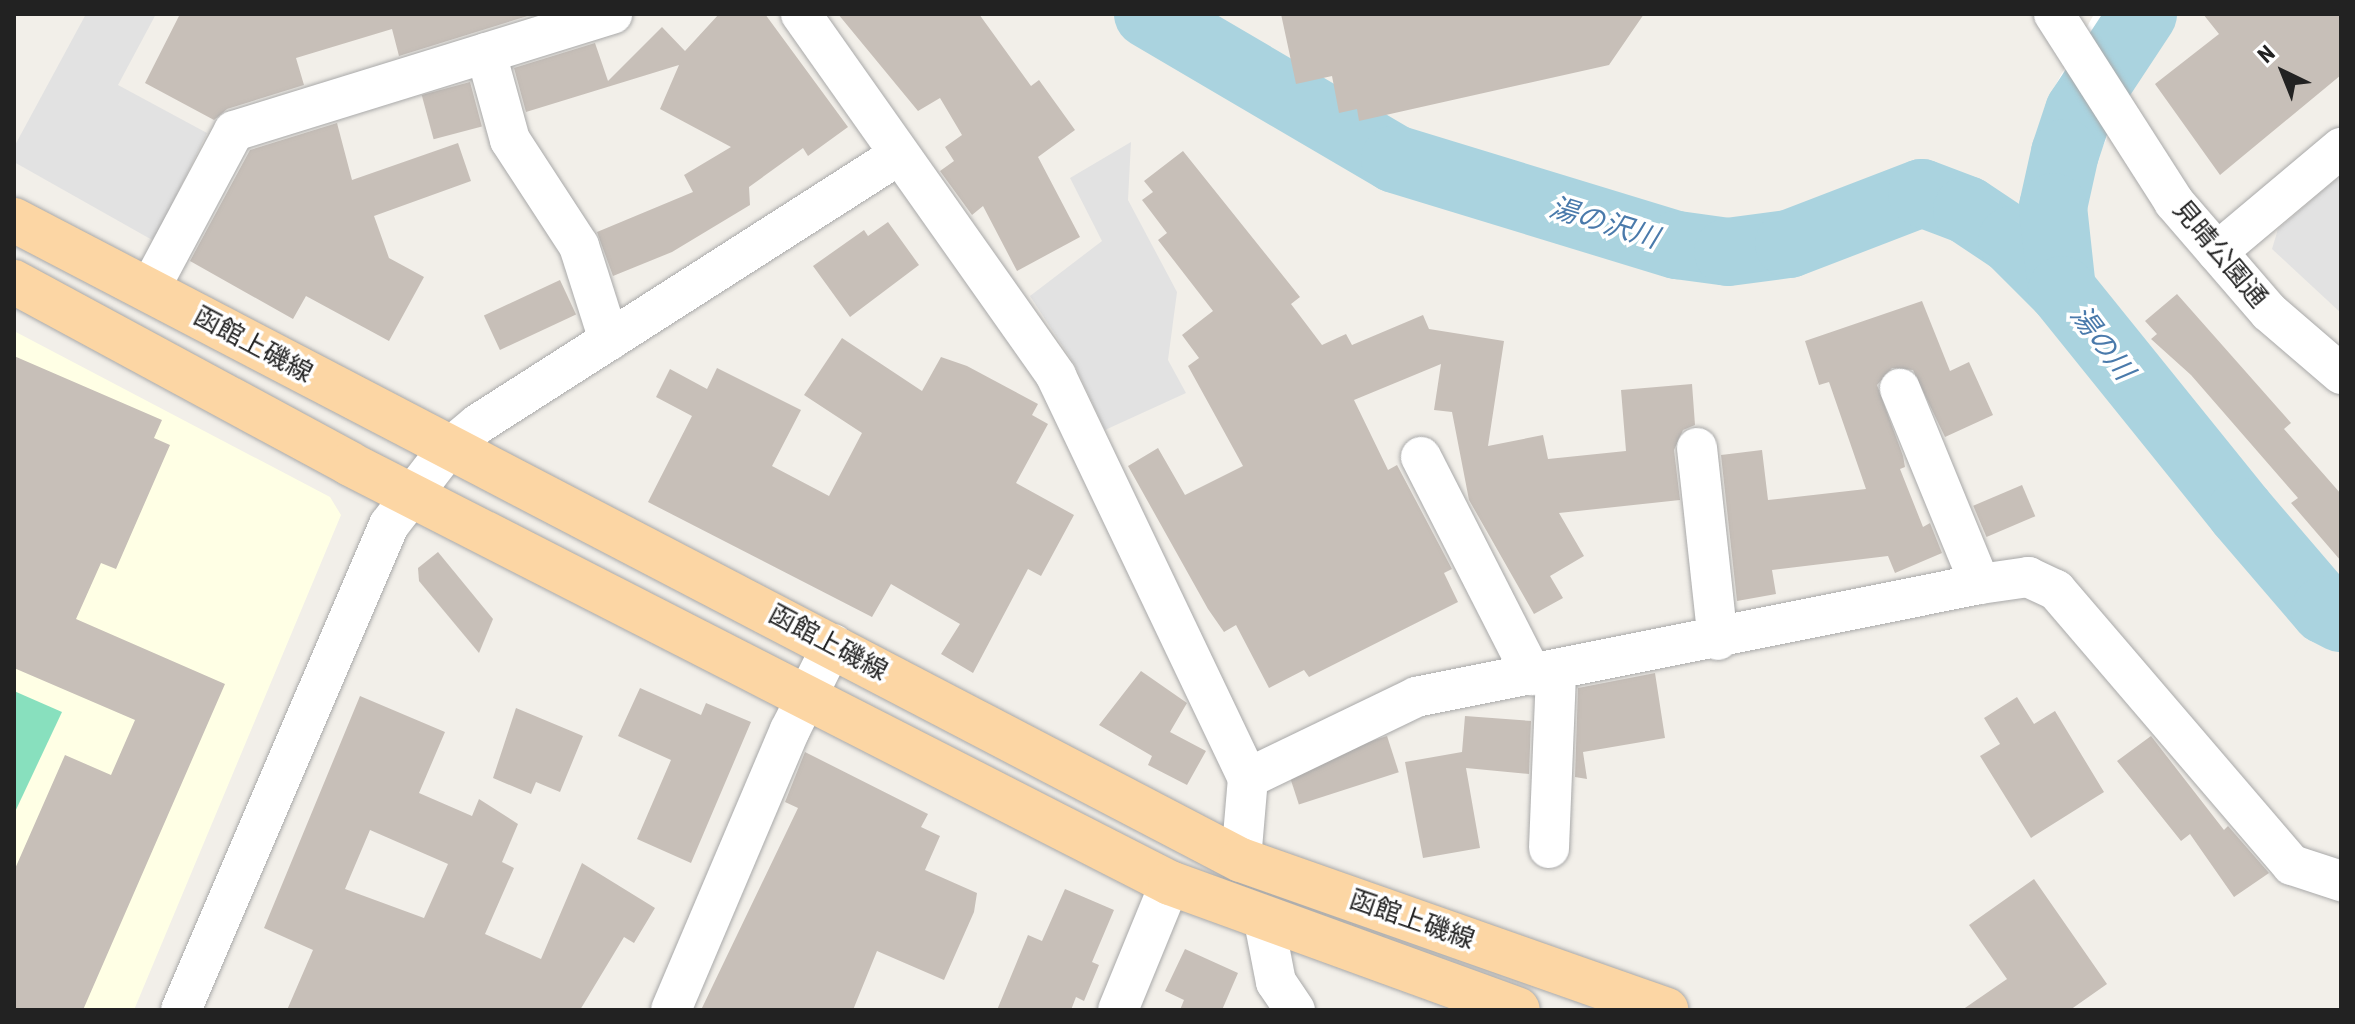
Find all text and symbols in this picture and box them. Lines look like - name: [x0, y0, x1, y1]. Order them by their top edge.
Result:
- north arrow: [2243, 32, 2323, 112]
- text: N: [2253, 40, 2280, 68]
- water label: 湯の沢川: [1546, 191, 1662, 255]
- street label: 見晴公園通: [2166, 194, 2274, 314]
- water label: 湯の川: [2063, 299, 2141, 387]
- street label: 函館上磯線: [188, 301, 318, 389]
- street label: 函館上磯線: [763, 599, 893, 687]
- street label: 函館上磯線: [1345, 884, 1479, 956]

